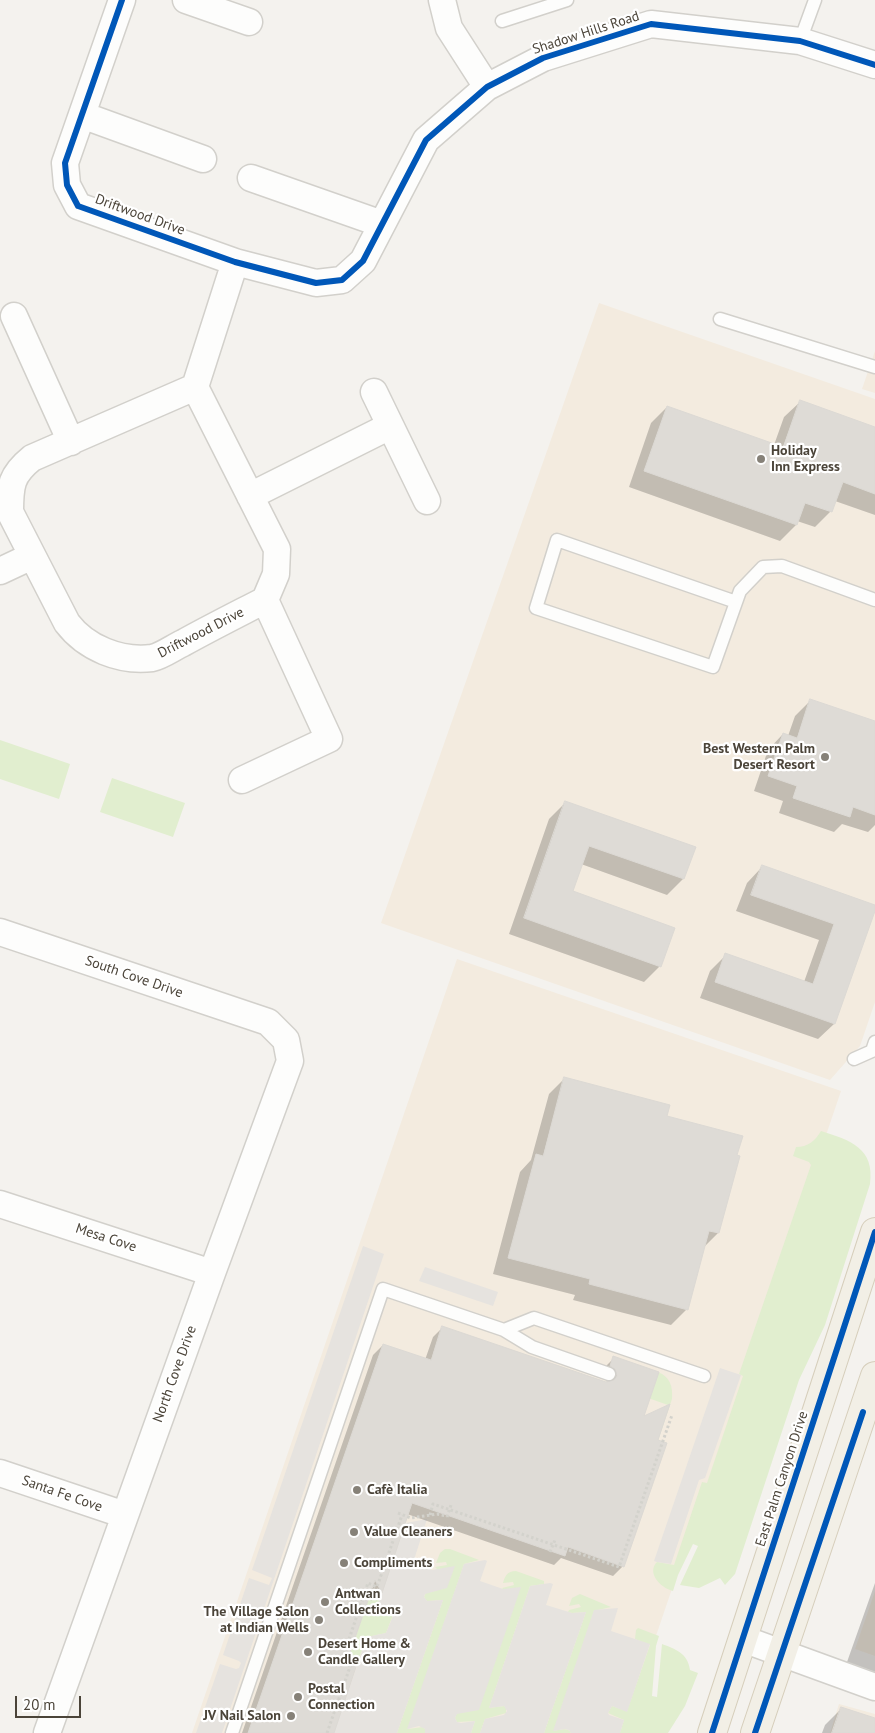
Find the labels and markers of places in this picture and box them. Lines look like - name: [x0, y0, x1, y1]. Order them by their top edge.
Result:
- place label: Holiday Inn Express: [771, 443, 840, 476]
- marker: Holiday Inn Express: [755, 453, 767, 465]
- place label: Best Western Palm Desert Resort: [703, 741, 815, 774]
- marker: Best Western Palm Desert Resort: [819, 751, 831, 763]
- place label: Cafè Italia: [367, 1482, 427, 1498]
- marker: Cafè Italia: [351, 1484, 363, 1496]
- place label: Value Cleaners: [364, 1524, 452, 1540]
- marker: Value Cleaners: [348, 1526, 360, 1538]
- place label: Compliments: [354, 1555, 432, 1571]
- marker: Compliments: [338, 1557, 350, 1569]
- place label: Antwan Collections: [335, 1586, 401, 1618]
- marker: Antwan Collections: [319, 1596, 331, 1608]
- place label: The Village Salon at Indian Wells: [204, 1604, 309, 1636]
- marker: The Village Salon at Indian Wells: [313, 1614, 325, 1626]
- place label: Desert Home & Candle Gallery: [318, 1636, 411, 1668]
- marker: Desert Home & Candle Gallery: [302, 1646, 314, 1658]
- place label: Postal Connection: [308, 1681, 375, 1714]
- marker: Postal Connection: [292, 1691, 304, 1703]
- place label: JV Nail Salon: [203, 1708, 281, 1724]
- marker: JV Nail Salon: [285, 1710, 297, 1722]

